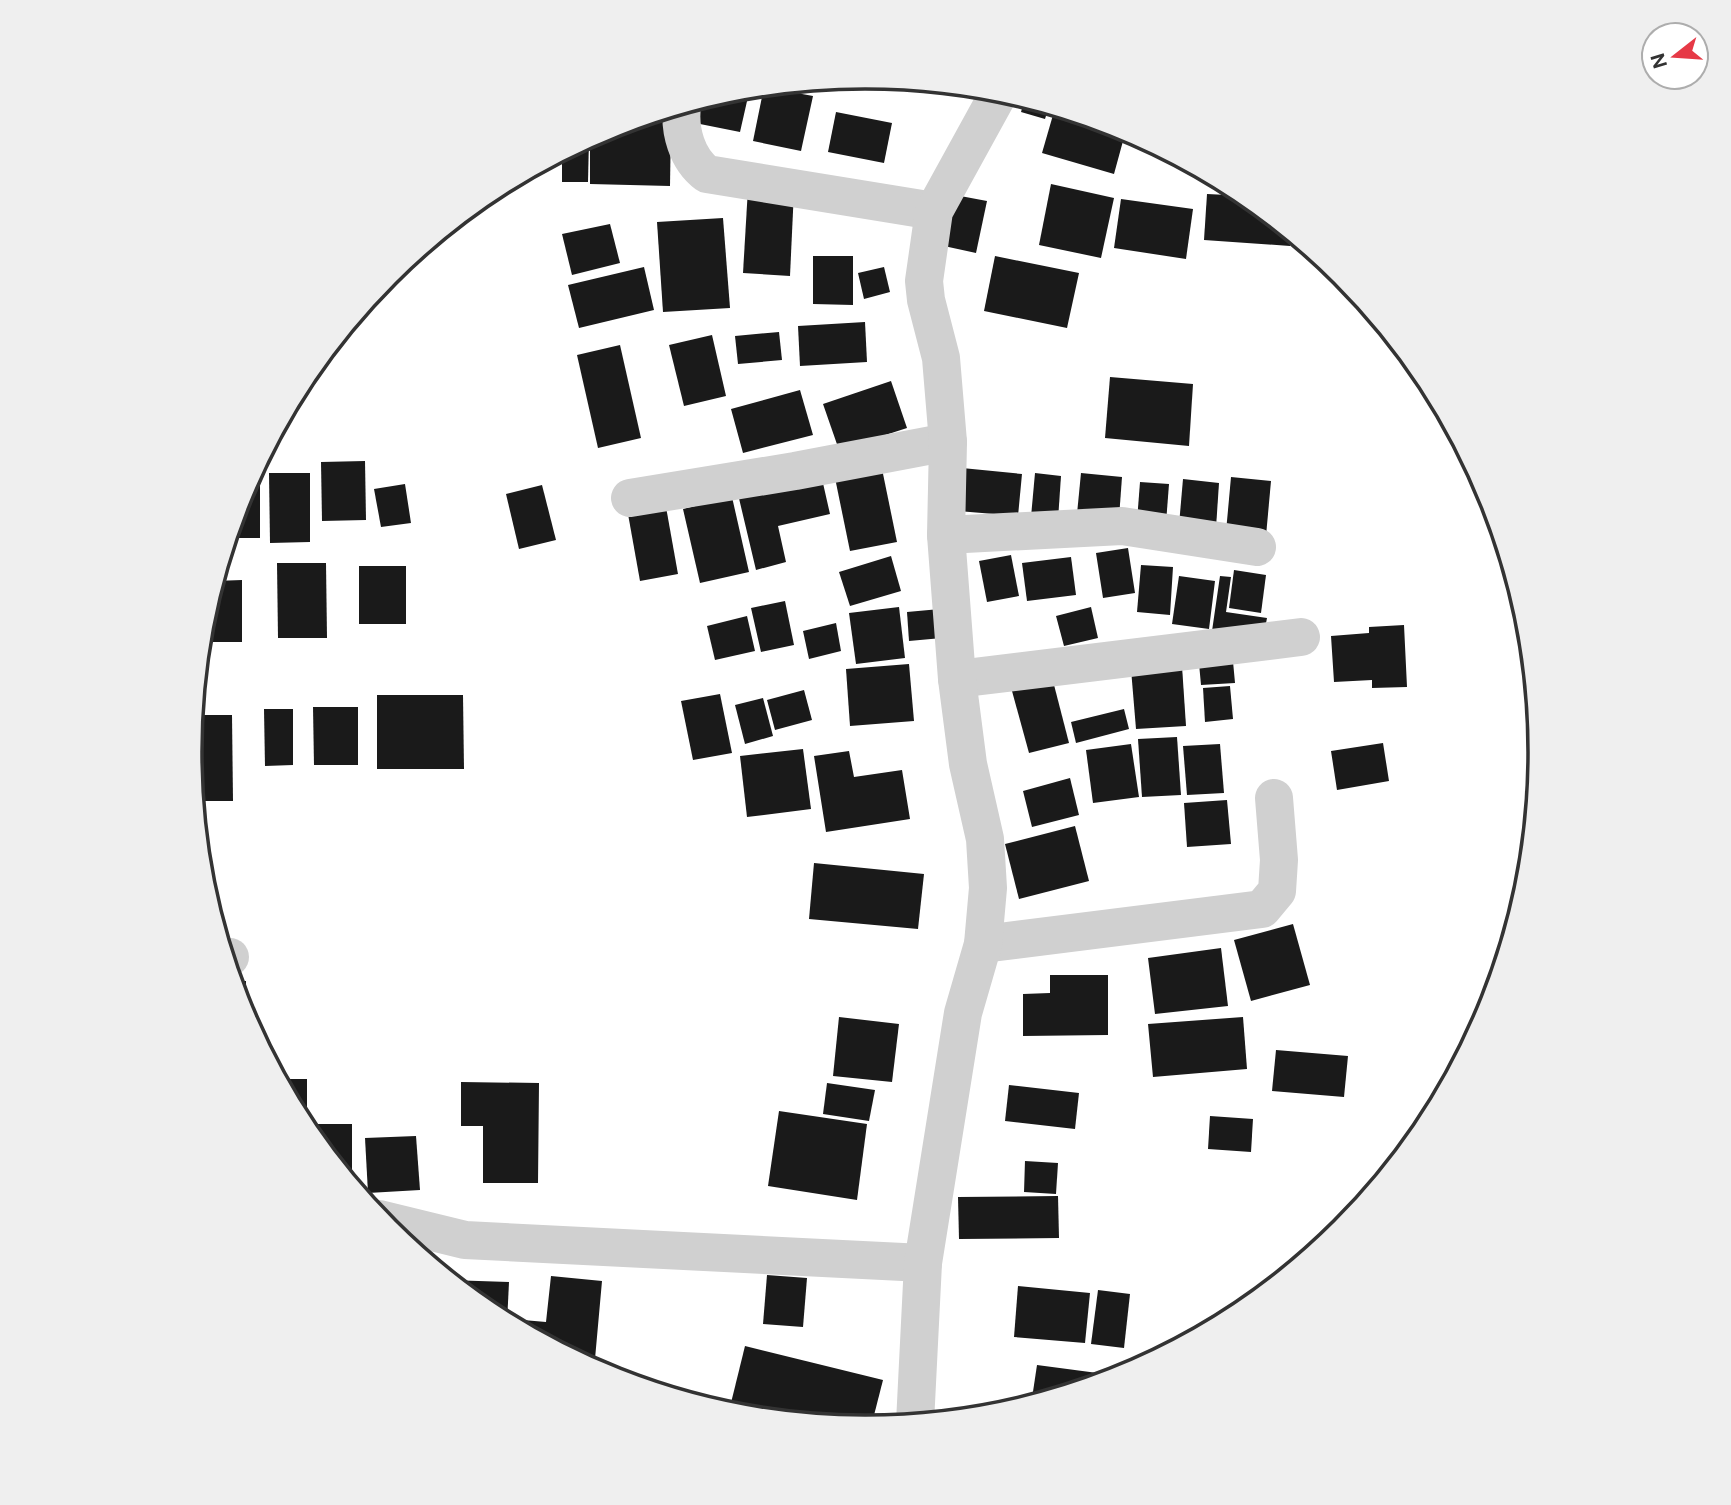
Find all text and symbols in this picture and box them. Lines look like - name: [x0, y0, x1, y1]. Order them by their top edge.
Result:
- north arrow: [1640, 21, 1710, 91]
- text: N: [1646, 51, 1671, 71]

